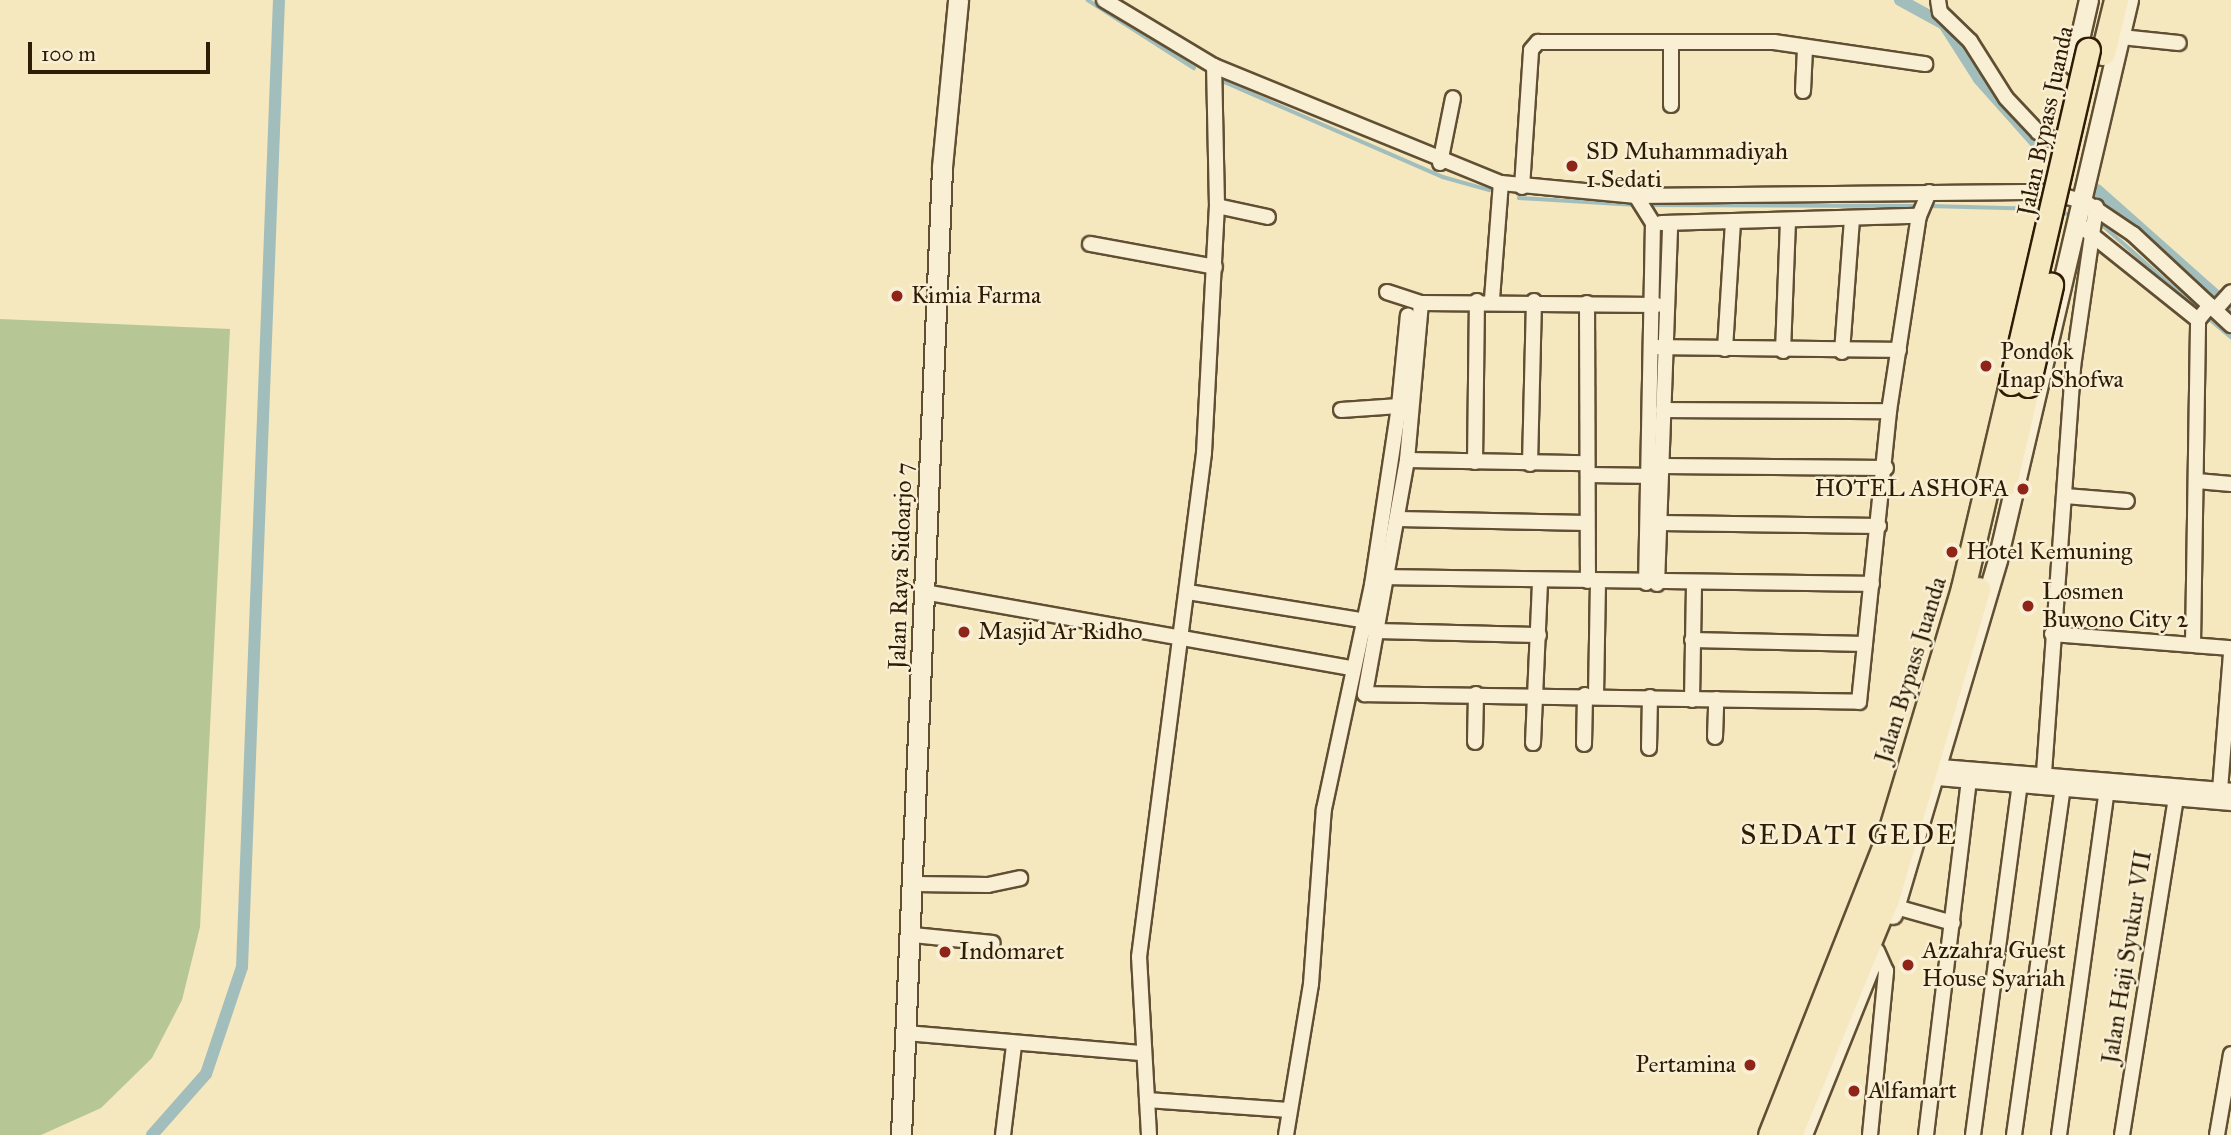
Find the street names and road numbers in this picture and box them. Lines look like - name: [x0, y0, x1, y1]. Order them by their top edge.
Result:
- street label: Jalan Bypass Juanda: [2012, 24, 2080, 218]
- street label: Jalan Raya Sidoarjo 7: [883, 462, 919, 670]
- street label: Jalan Bypass Juanda: [1869, 573, 1953, 767]
- street label: Jalan Haji Syukur VII: [2096, 848, 2158, 1066]

